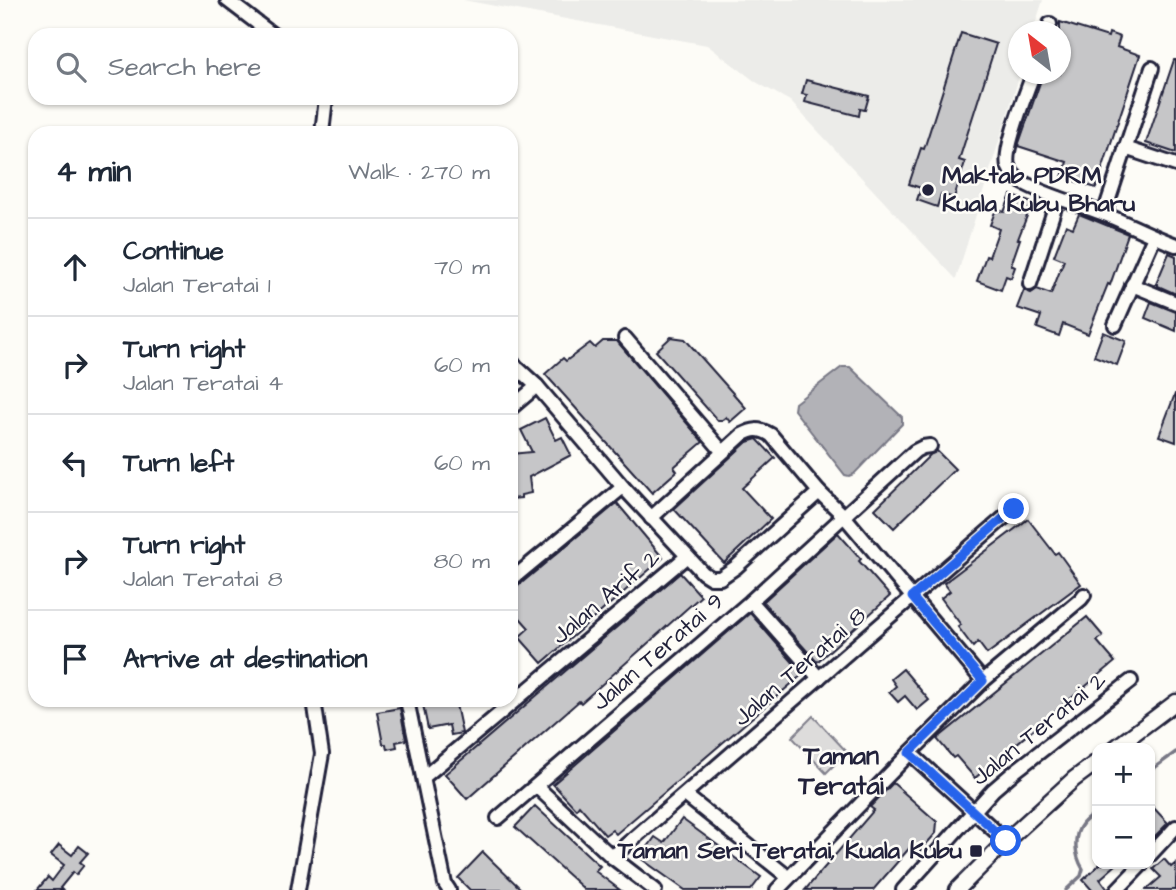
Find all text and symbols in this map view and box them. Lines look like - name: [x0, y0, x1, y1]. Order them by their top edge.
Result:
- north arrow: [1008, 21, 1071, 84]
- search box: [28, 28, 518, 105]
- icon: search: [52, 48, 90, 86]
- text: Search here: [108, 49, 261, 85]
- text: 4 min: [56, 151, 131, 193]
- text: Walk · 270 m: [348, 156, 490, 188]
- place label: Maktab PDRM Kuala Kubu Bharu: [942, 159, 1135, 221]
- marker: Maktab PDRM Kuala Kubu Bharu: [920, 182, 936, 198]
- text: Continue: [123, 233, 224, 269]
- icon: ahead: [56, 248, 94, 286]
- text: 70 m: [434, 251, 490, 283]
- text: Jalan Teratai 1: [123, 269, 271, 301]
- text: Turn right: [123, 331, 245, 367]
- icon: right: [56, 346, 94, 384]
- text: 60 m: [434, 349, 490, 381]
- text: Jalan Teratai 4: [123, 367, 283, 399]
- icon: left: [56, 444, 94, 482]
- text: Turn left: [123, 445, 234, 481]
- text: 60 m: [434, 447, 490, 479]
- route end: [998, 493, 1029, 524]
- text: Turn right: [123, 527, 245, 563]
- street label: Jalan Arif 2: [544, 541, 668, 653]
- icon: right: [56, 542, 94, 580]
- text: 80 m: [433, 545, 490, 577]
- text: Jalan Teratai 8: [123, 563, 283, 595]
- street label: Jalan Teratai 9: [585, 585, 731, 719]
- street label: Jalan Teratai 8: [726, 600, 874, 734]
- icon: arrive: [56, 640, 94, 678]
- text: Arrive at destination: [123, 641, 368, 677]
- street label: Jalan Teratai 2: [964, 664, 1114, 794]
- district label: Taman Teratai: [797, 738, 884, 804]
- map controls: [1092, 743, 1155, 869]
- button: +: [1092, 743, 1155, 806]
- button: −: [1092, 806, 1155, 869]
- route start: [990, 825, 1021, 856]
- place label: Taman Seri Teratai, Kuala Kubu: [617, 834, 962, 868]
- marker: Taman Seri Teratai, Kuala Kubu: [968, 843, 984, 859]

